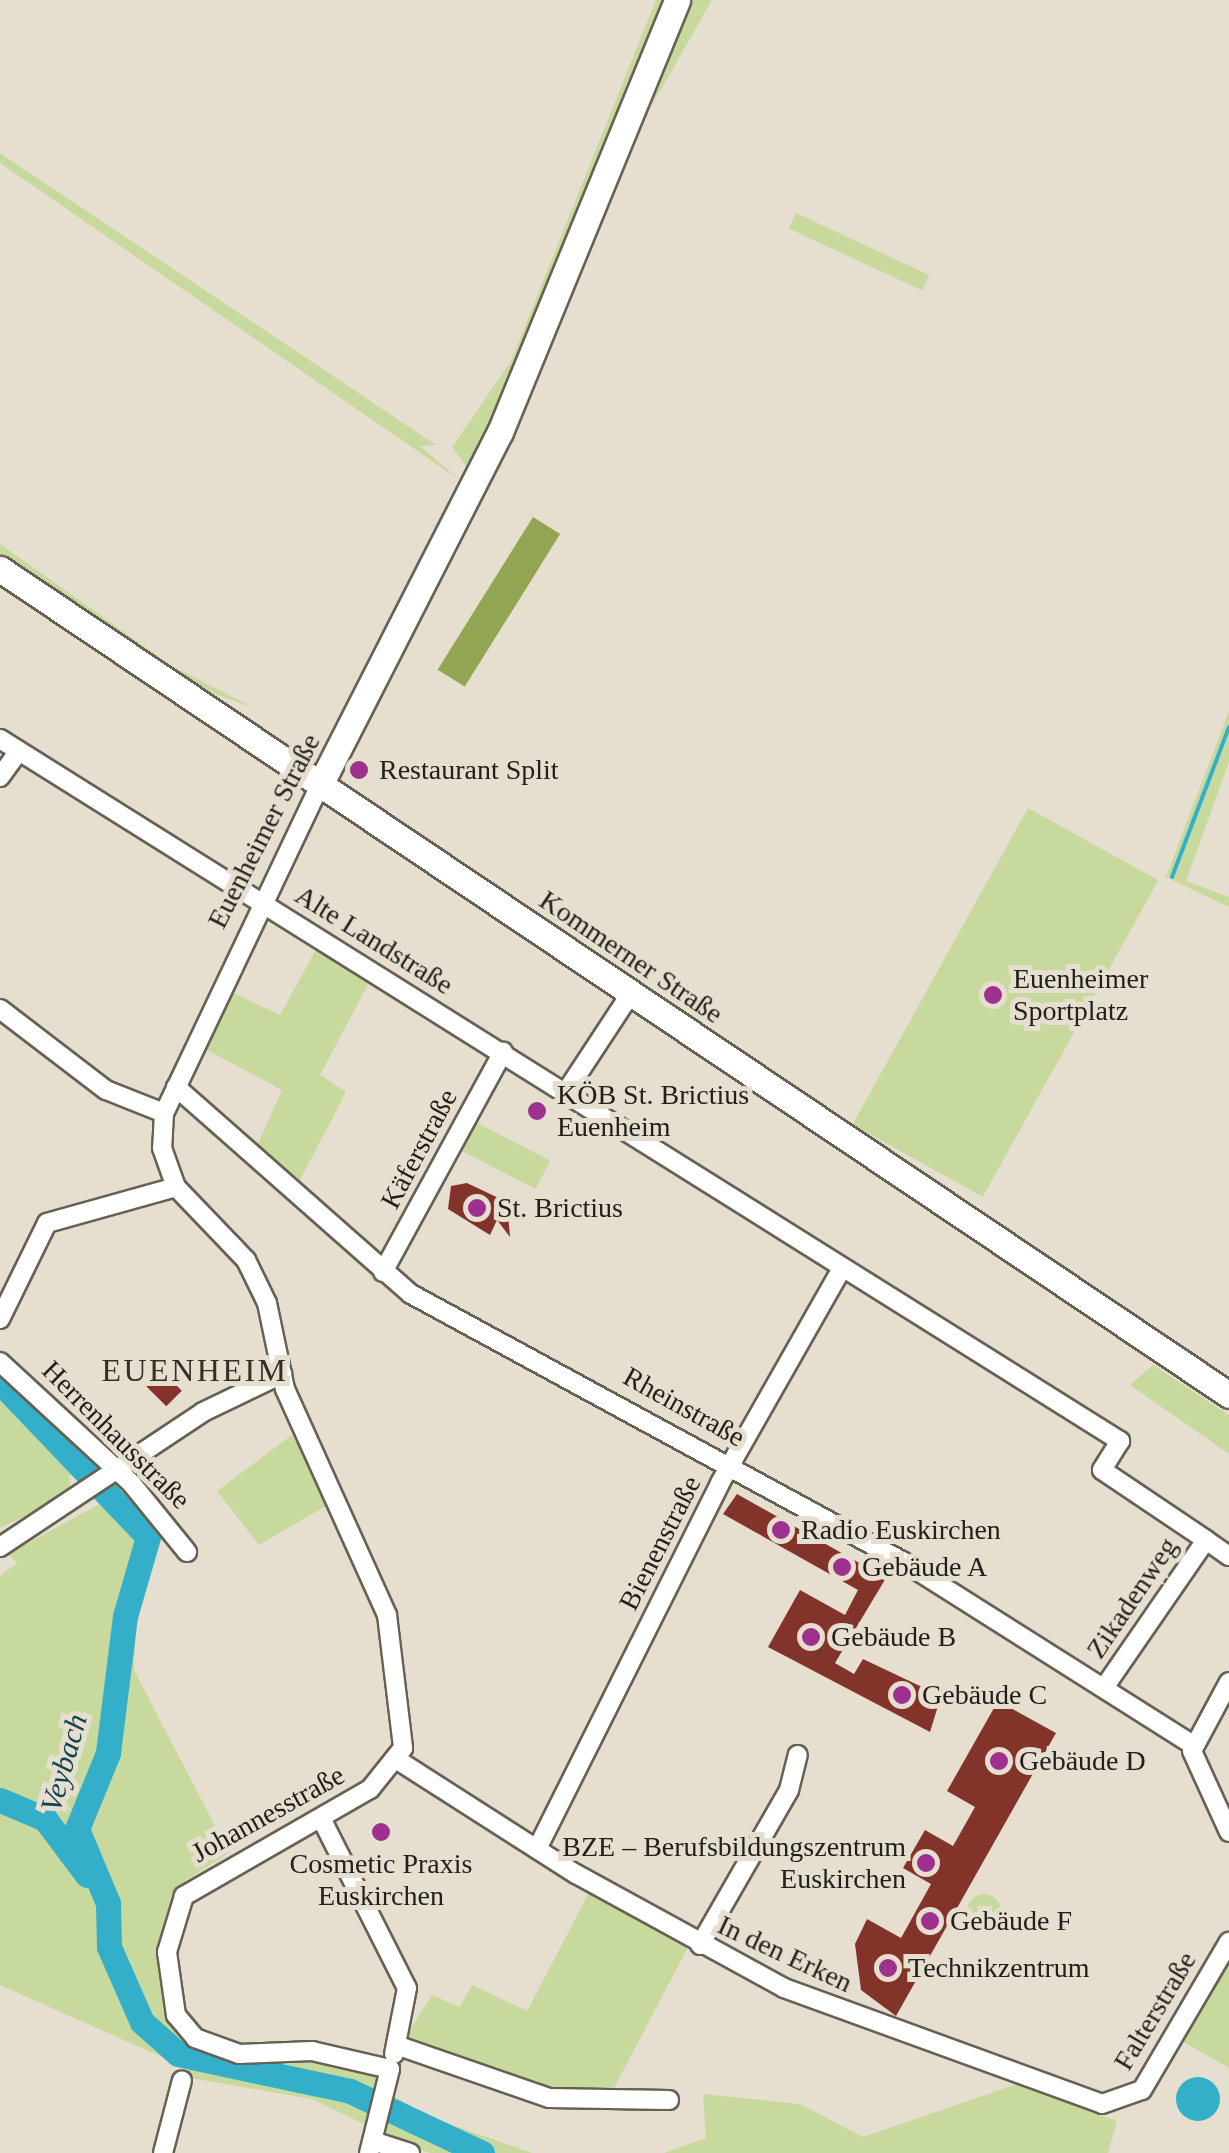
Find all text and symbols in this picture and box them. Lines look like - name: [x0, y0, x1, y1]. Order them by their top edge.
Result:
- street label: Euenheimer Straße: [200, 728, 328, 934]
- place label: Restaurant Split: [379, 753, 559, 787]
- marker: Restaurant Split: [348, 759, 370, 781]
- street label: Alte Landstraße: [289, 878, 459, 1002]
- street label: Kommerner Straße: [533, 883, 729, 1031]
- place label: Euenheimer Sportplatz: [1013, 962, 1148, 1028]
- marker: Euenheimer Sportplatz: [982, 984, 1004, 1006]
- place label: KÖB St. Brictius Euenheim: [557, 1078, 749, 1144]
- street label: Käferstraße: [374, 1083, 464, 1215]
- marker: KÖB St. Brictius Euenheim: [526, 1100, 548, 1122]
- place label: St. Brictius: [497, 1191, 623, 1225]
- marker: St. Brictius: [466, 1197, 488, 1219]
- district label: EUENHEIM: [101, 1351, 289, 1389]
- street label: Herrenhausstraße: [35, 1354, 197, 1516]
- street label: Rheinstraße: [617, 1360, 751, 1454]
- street label: Bienenstraße: [612, 1470, 708, 1616]
- place label: Radio Euskirchen: [801, 1513, 1001, 1547]
- marker: Radio Euskirchen: [770, 1519, 792, 1541]
- street label: Zikadenweg: [1079, 1531, 1185, 1665]
- place label: Gebäude A: [862, 1550, 989, 1584]
- marker: Gebäude A: [831, 1556, 853, 1578]
- place label: Gebäude B: [831, 1620, 956, 1654]
- marker: Gebäude B: [800, 1626, 822, 1648]
- place label: Gebäude C: [922, 1678, 1047, 1712]
- marker: Gebäude C: [891, 1684, 913, 1706]
- water label: Veybach: [33, 1710, 95, 1816]
- place label: Gebäude D: [1019, 1744, 1146, 1778]
- marker: Gebäude D: [988, 1750, 1010, 1772]
- street label: Johannesstraße: [186, 1758, 350, 1870]
- marker: Cosmetic Praxis Euskirchen: [370, 1821, 392, 1843]
- place label: BZE – Berufsbildungszentrum Euskirchen: [562, 1830, 906, 1896]
- place label: Cosmetic Praxis Euskirchen: [290, 1847, 472, 1913]
- marker: BZE – Berufsbildungszentrum Euskirchen: [915, 1852, 937, 1874]
- place label: Gebäude F: [950, 1904, 1072, 1938]
- street label: In den Erken: [712, 1908, 858, 2000]
- marker: Gebäude F: [919, 1910, 941, 1932]
- street label: Falterstraße: [1107, 1946, 1203, 2076]
- place label: Technikzentrum: [908, 1951, 1090, 1985]
- marker: Technikzentrum: [877, 1957, 899, 1979]

